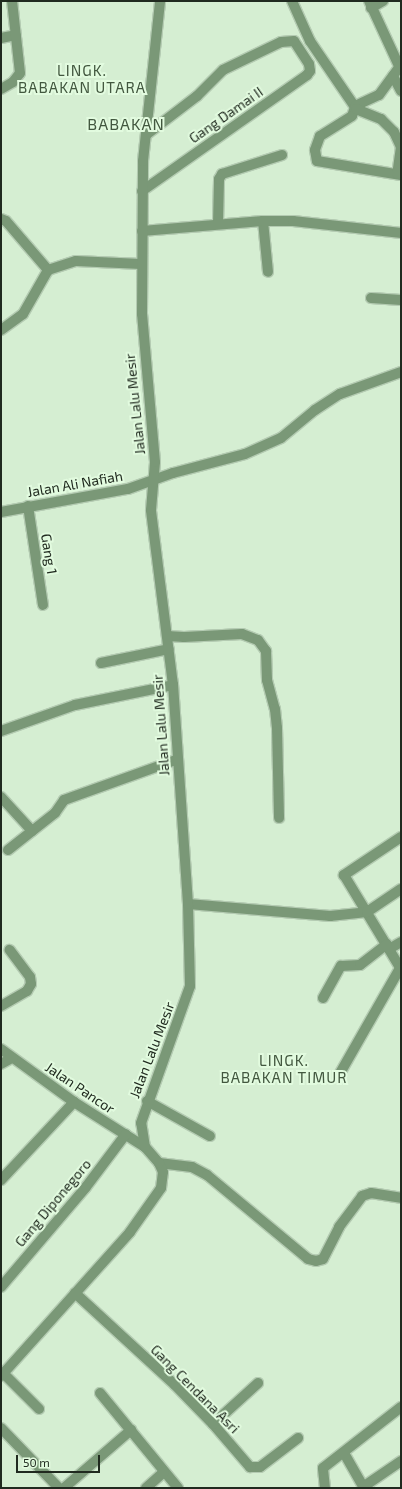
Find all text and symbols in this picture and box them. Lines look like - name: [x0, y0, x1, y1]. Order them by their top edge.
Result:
- district label: LINGK. BABAKAN UTARA: [18, 61, 146, 96]
- street label: Gang Damai II: [186, 83, 266, 147]
- district label: BABAKAN: [87, 114, 165, 134]
- street label: Jalan Lalu Mesir: [121, 353, 149, 455]
- street label: Jalan Ali Nafiah: [26, 467, 124, 501]
- street label: Gang 1: [37, 532, 61, 576]
- street label: Jalan Lalu Mesir: [149, 674, 173, 776]
- street label: Jalan Lalu Mesir: [126, 1000, 178, 1100]
- district label: LINGK. BABAKAN TIMUR: [220, 1051, 348, 1086]
- street label: Jalan Pancor: [42, 1059, 118, 1117]
- street label: Gang Diponegoro: [11, 1156, 95, 1250]
- street label: Gang Cendana Asri: [147, 1341, 243, 1437]
- scale bar: [18, 1447, 102, 1473]
- text: 50 m: [23, 1455, 50, 1469]

